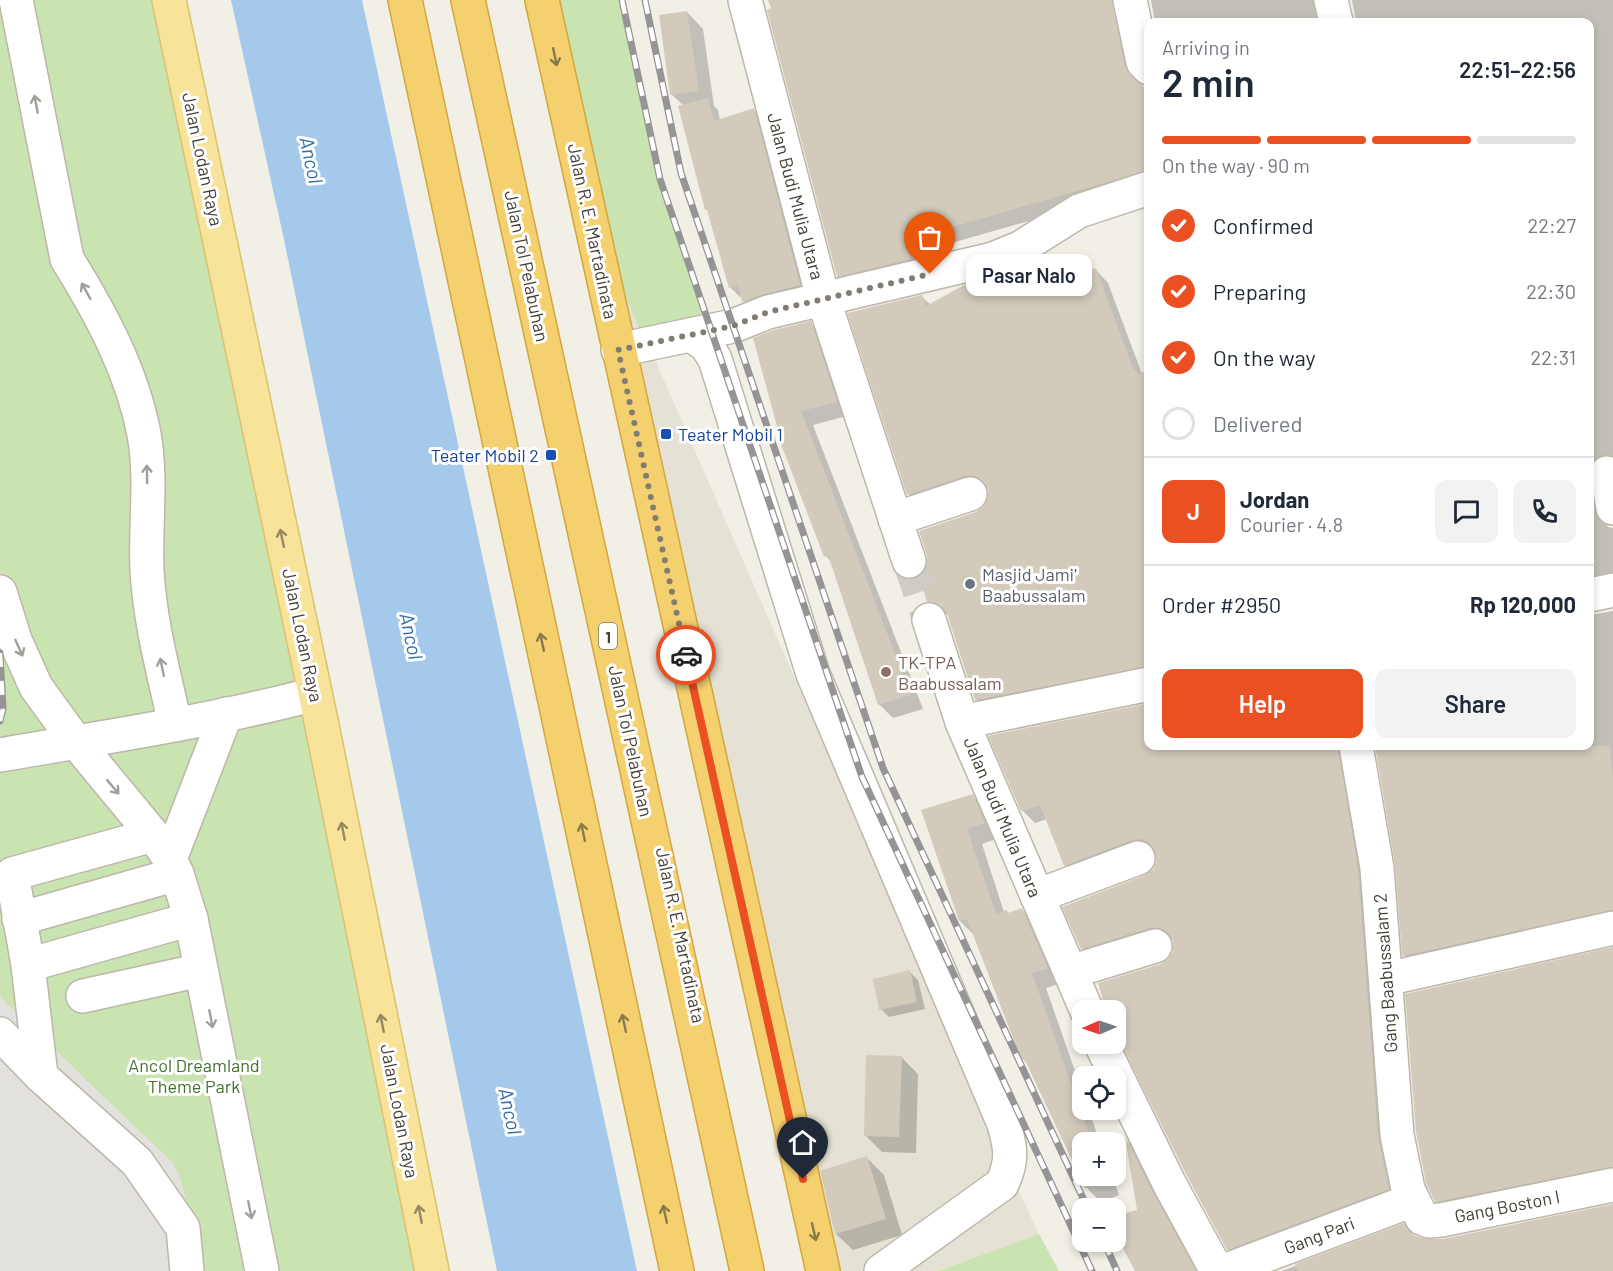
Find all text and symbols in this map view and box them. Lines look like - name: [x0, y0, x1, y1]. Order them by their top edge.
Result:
- text: Arriving in: [1162, 35, 1250, 59]
- one-way arrow: [549, 47, 561, 66]
- text: 22:51–22:56: [1459, 56, 1576, 82]
- text: 2 min: [1162, 58, 1255, 105]
- street label: Jalan Lodan Raya: [178, 90, 228, 228]
- one-way arrow: [30, 95, 41, 115]
- street label: Jalan Budi Mulia Utara: [763, 110, 829, 282]
- water label: Ancol: [295, 134, 329, 186]
- street label: Jalan R. E. Martadinata: [564, 141, 622, 321]
- text: On the way · 90 m: [1162, 153, 1310, 177]
- street label: Jalan Tol Pelabuhan: [500, 188, 554, 344]
- icon: check: [1162, 209, 1195, 242]
- pin: [904, 212, 955, 274]
- text: Confirmed: [1213, 212, 1313, 238]
- text: 22:27: [1528, 213, 1576, 237]
- icon: bag: [913, 221, 946, 254]
- callout: Pasar Nalo: [966, 253, 1092, 295]
- text: Pasar Nalo: [982, 263, 1076, 287]
- icon: check: [1162, 275, 1195, 308]
- text: Preparing: [1213, 278, 1306, 304]
- text: 22:30: [1526, 279, 1576, 303]
- one-way arrow: [80, 283, 92, 300]
- icon: check: [1162, 341, 1195, 374]
- text: On the way: [1213, 344, 1316, 370]
- text: 22:31: [1531, 345, 1576, 369]
- text: Delivered: [1213, 410, 1302, 436]
- place label: Teater Mobil 1: [678, 423, 783, 445]
- marker: Teater Mobil 1: [659, 427, 673, 441]
- place label: Teater Mobil 2: [431, 444, 539, 466]
- marker: Teater Mobil 2: [544, 448, 558, 462]
- one-way arrow: [141, 464, 153, 484]
- button: chat: [1435, 480, 1498, 543]
- button: phone: [1513, 480, 1576, 543]
- text: Jordan: [1240, 486, 1309, 512]
- text: J: [1187, 498, 1200, 524]
- text: Courier · 4.8: [1240, 512, 1343, 536]
- one-way arrow: [276, 528, 287, 548]
- place label: Masjid Jami' Baabussalam: [982, 563, 1086, 606]
- street label: Jalan Lodan Raya: [278, 566, 328, 704]
- marker: Masjid Jami' Baabussalam: [963, 577, 977, 591]
- text: Order #2950: [1162, 591, 1281, 617]
- text: Rp 120,000: [1470, 591, 1576, 617]
- water label: Ancol: [395, 610, 429, 662]
- road number: 1: [599, 623, 617, 649]
- courier: [656, 625, 716, 685]
- one-way arrow: [536, 632, 547, 652]
- one-way arrow: [14, 638, 25, 656]
- icon: car: [670, 639, 703, 672]
- place label: TK-TPA Baabussalam: [898, 651, 1002, 694]
- one-way arrow: [156, 658, 168, 677]
- street label: Jalan Tol Pelabuhan: [604, 663, 658, 819]
- marker: TK-TPA Baabussalam: [879, 665, 893, 679]
- button: Help: [1162, 669, 1363, 738]
- button: Share: [1375, 669, 1576, 738]
- street label: Jalan Budi Mulia Utara: [959, 733, 1047, 901]
- one-way arrow: [106, 779, 120, 794]
- one-way arrow: [337, 822, 348, 842]
- one-way arrow: [577, 823, 588, 843]
- street label: Jalan R. E. Martadinata: [652, 845, 710, 1025]
- street label: Gang Baabussalam 2: [1368, 893, 1402, 1053]
- north arrow: [1072, 1000, 1126, 1054]
- map controls: [1072, 1000, 1126, 1252]
- one-way arrow: [206, 1009, 217, 1028]
- one-way arrow: [376, 1013, 387, 1033]
- one-way arrow: [618, 1014, 629, 1033]
- street label: Jalan Lodan Raya: [376, 1042, 424, 1180]
- park label: Ancol Dreamland Theme Park: [128, 1054, 260, 1097]
- button: locate: [1072, 1066, 1126, 1120]
- water label: Ancol: [494, 1085, 528, 1137]
- pin: [777, 1117, 828, 1179]
- icon: home: [786, 1126, 819, 1159]
- button: +: [1072, 1132, 1126, 1186]
- street label: Gang Boston I: [1452, 1185, 1562, 1227]
- button: −: [1072, 1198, 1126, 1252]
- one-way arrow: [245, 1200, 256, 1220]
- one-way arrow: [414, 1204, 425, 1224]
- one-way arrow: [658, 1205, 670, 1224]
- street label: Gang Pari: [1281, 1211, 1357, 1259]
- one-way arrow: [809, 1222, 821, 1241]

